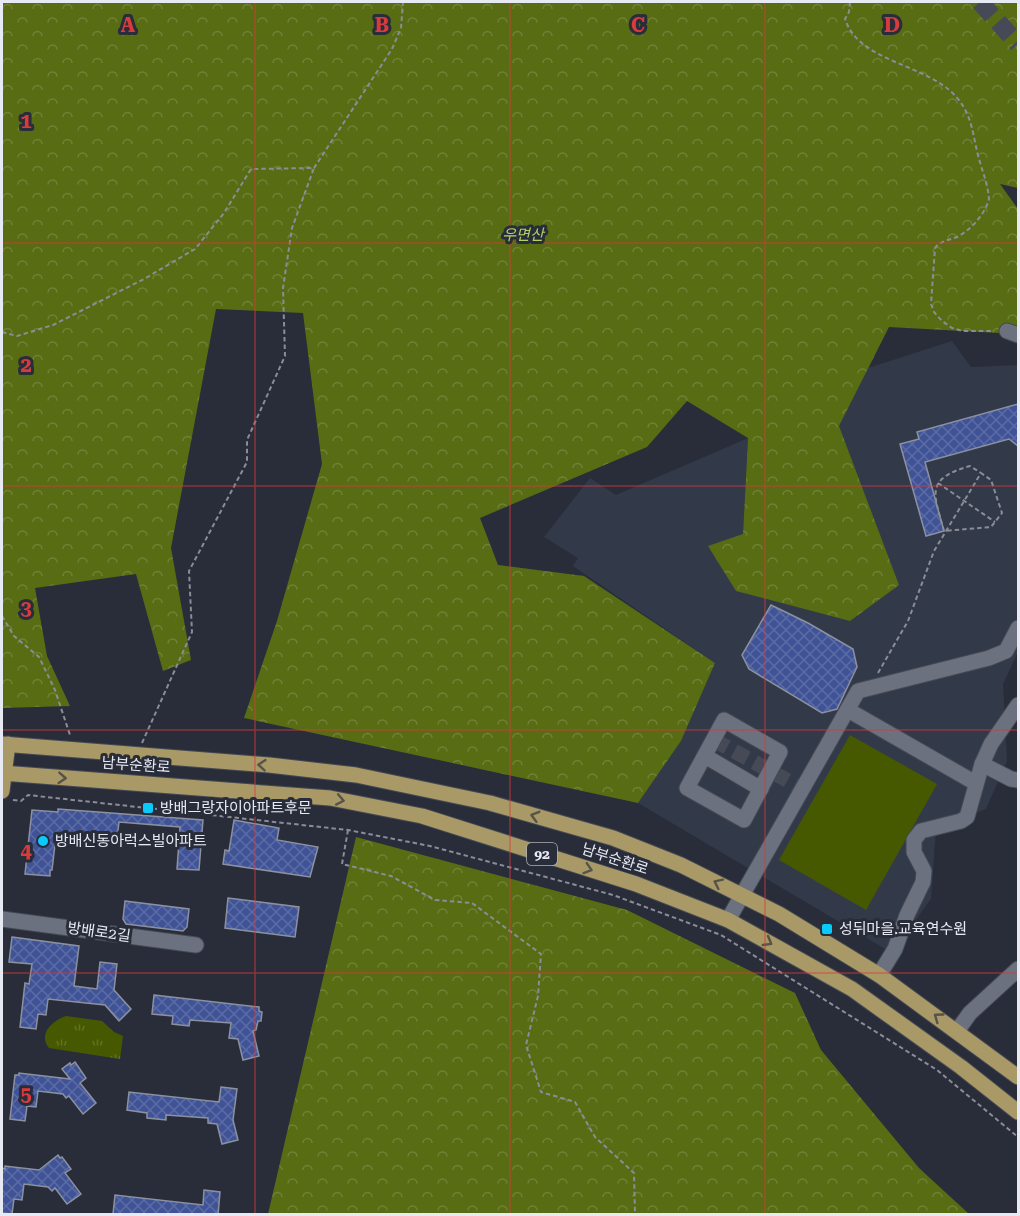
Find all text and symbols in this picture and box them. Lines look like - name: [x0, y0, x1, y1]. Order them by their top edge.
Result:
- text: A: [121, 13, 136, 37]
- text: B: [375, 13, 389, 37]
- text: C: [631, 13, 645, 37]
- text: D: [884, 13, 900, 37]
- text: 1: [20, 109, 32, 133]
- park label: 우면산: [502, 226, 546, 244]
- text: 2: [20, 353, 32, 377]
- text: 3: [20, 596, 32, 620]
- street label: 남부순환로: [101, 754, 171, 776]
- one-way arrow: [257, 759, 266, 772]
- one-way arrow: [58, 771, 67, 784]
- one-way arrow: [335, 793, 345, 806]
- place label: 방배그랑자이아파트후문: [160, 799, 312, 817]
- marker: 방배그랑자이아파트후문: [141, 801, 155, 815]
- one-way arrow: [530, 811, 541, 823]
- place label: 방배신동아럭스빌아파트: [55, 832, 207, 850]
- marker: 방배신동아럭스빌아파트: [36, 834, 50, 848]
- text: 4: [20, 839, 32, 863]
- street label: 남부순환로: [579, 840, 651, 878]
- road number: 92: [527, 843, 557, 865]
- one-way arrow: [582, 862, 593, 874]
- one-way arrow: [714, 878, 725, 890]
- street label: 방배로2길: [66, 919, 132, 945]
- place label: 성뒤마을.교육연수원: [839, 920, 967, 938]
- marker: 성뒤마을.교육연수원: [820, 922, 834, 936]
- one-way arrow: [762, 935, 773, 947]
- one-way arrow: [933, 1013, 944, 1024]
- text: 5: [20, 1082, 32, 1106]

